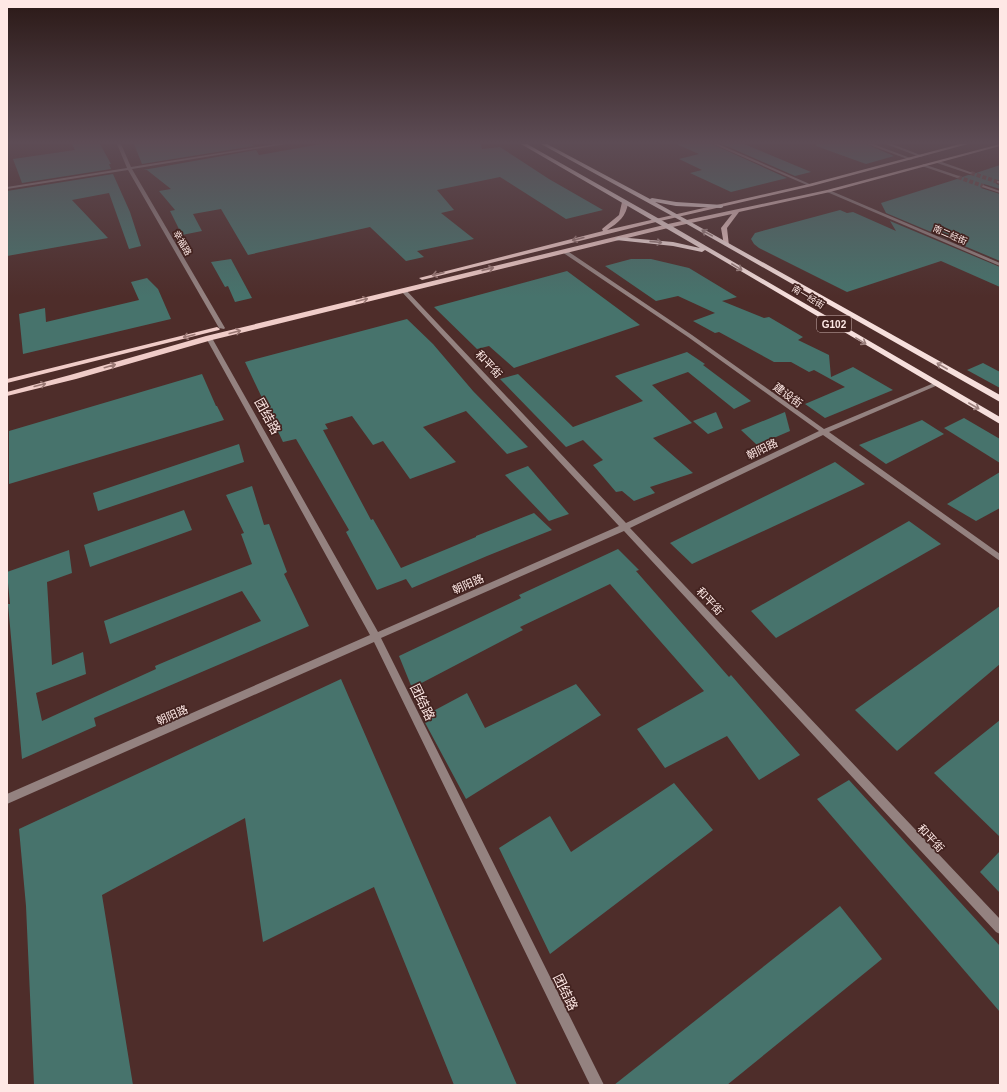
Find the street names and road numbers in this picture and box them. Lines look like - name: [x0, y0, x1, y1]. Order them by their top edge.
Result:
- street label: 南二经街: [931, 223, 969, 247]
- street label: 幸福路: [171, 229, 193, 257]
- street label: 南一经街: [790, 283, 826, 311]
- road number: G102: [817, 316, 851, 332]
- street label: 和平街: [473, 348, 505, 380]
- street label: 建设街: [771, 380, 805, 410]
- street label: 团结路: [252, 396, 284, 437]
- street label: 朝阳路: [745, 436, 779, 462]
- street label: 朝阳路: [450, 572, 486, 596]
- street label: 和平街: [694, 585, 726, 617]
- street label: 团结路: [407, 681, 438, 723]
- street label: 朝阳路: [154, 703, 190, 727]
- street label: 和平街: [915, 822, 947, 854]
- street label: 团结路: [550, 971, 581, 1013]

